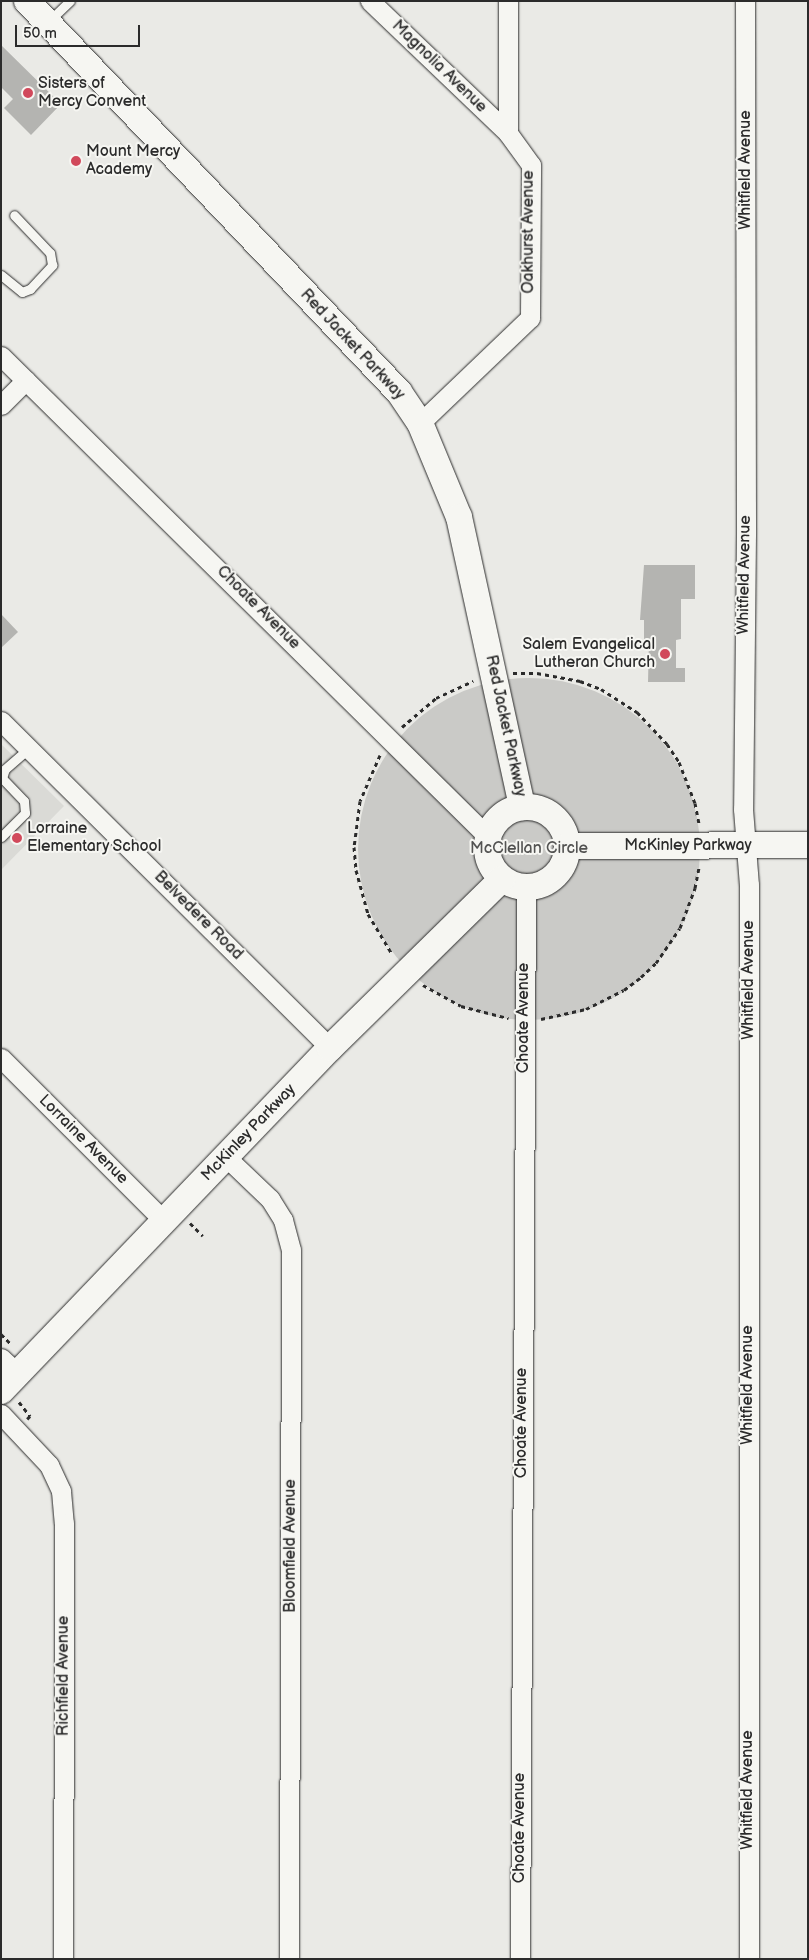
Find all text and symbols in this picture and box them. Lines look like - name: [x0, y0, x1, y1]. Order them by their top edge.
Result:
- scale bar: [18, 15, 142, 47]
- street label: Magnolia Avenue: [388, 17, 490, 117]
- text: 50 m: [23, 24, 57, 43]
- place label: Sisters of Mercy Convent: [38, 74, 147, 112]
- marker: Sisters of Mercy Convent: [22, 87, 34, 99]
- street label: Whitfield Avenue: [736, 110, 756, 230]
- place label: Mount Mercy Academy: [86, 142, 180, 180]
- marker: Mount Mercy Academy: [70, 155, 82, 167]
- street label: Oakhurst Avenue: [519, 170, 539, 294]
- street label: Red Jacket Parkway: [295, 285, 409, 405]
- street label: Whitfield Avenue: [734, 515, 756, 635]
- street label: Choate Avenue: [212, 562, 304, 654]
- place label: Salem Evangelical Lutheran Church: [522, 635, 655, 673]
- marker: Salem Evangelical Lutheran Church: [659, 648, 671, 660]
- street label: Red Jacket Parkway: [481, 653, 529, 799]
- place label: Lorraine Elementary School: [27, 819, 163, 857]
- marker: Lorraine Elementary School: [11, 832, 23, 844]
- street label: McKinley Parkway: [624, 836, 752, 856]
- park label: McClellan Circle: [470, 839, 588, 859]
- street label: Belvedere Road: [150, 868, 246, 964]
- street label: Whitfield Avenue: [739, 920, 759, 1040]
- street label: Choate Avenue: [514, 963, 534, 1073]
- street label: McKinley Parkway: [197, 1080, 301, 1186]
- street label: Lorraine Avenue: [34, 1091, 132, 1189]
- street label: Whitfield Avenue: [738, 1325, 758, 1445]
- street label: Choate Avenue: [512, 1368, 532, 1478]
- street label: Bloomfield Avenue: [281, 1479, 301, 1613]
- street label: Richfield Avenue: [54, 1616, 74, 1736]
- street label: Whitfield Avenue: [738, 1730, 758, 1850]
- street label: Choate Avenue: [510, 1773, 530, 1883]

